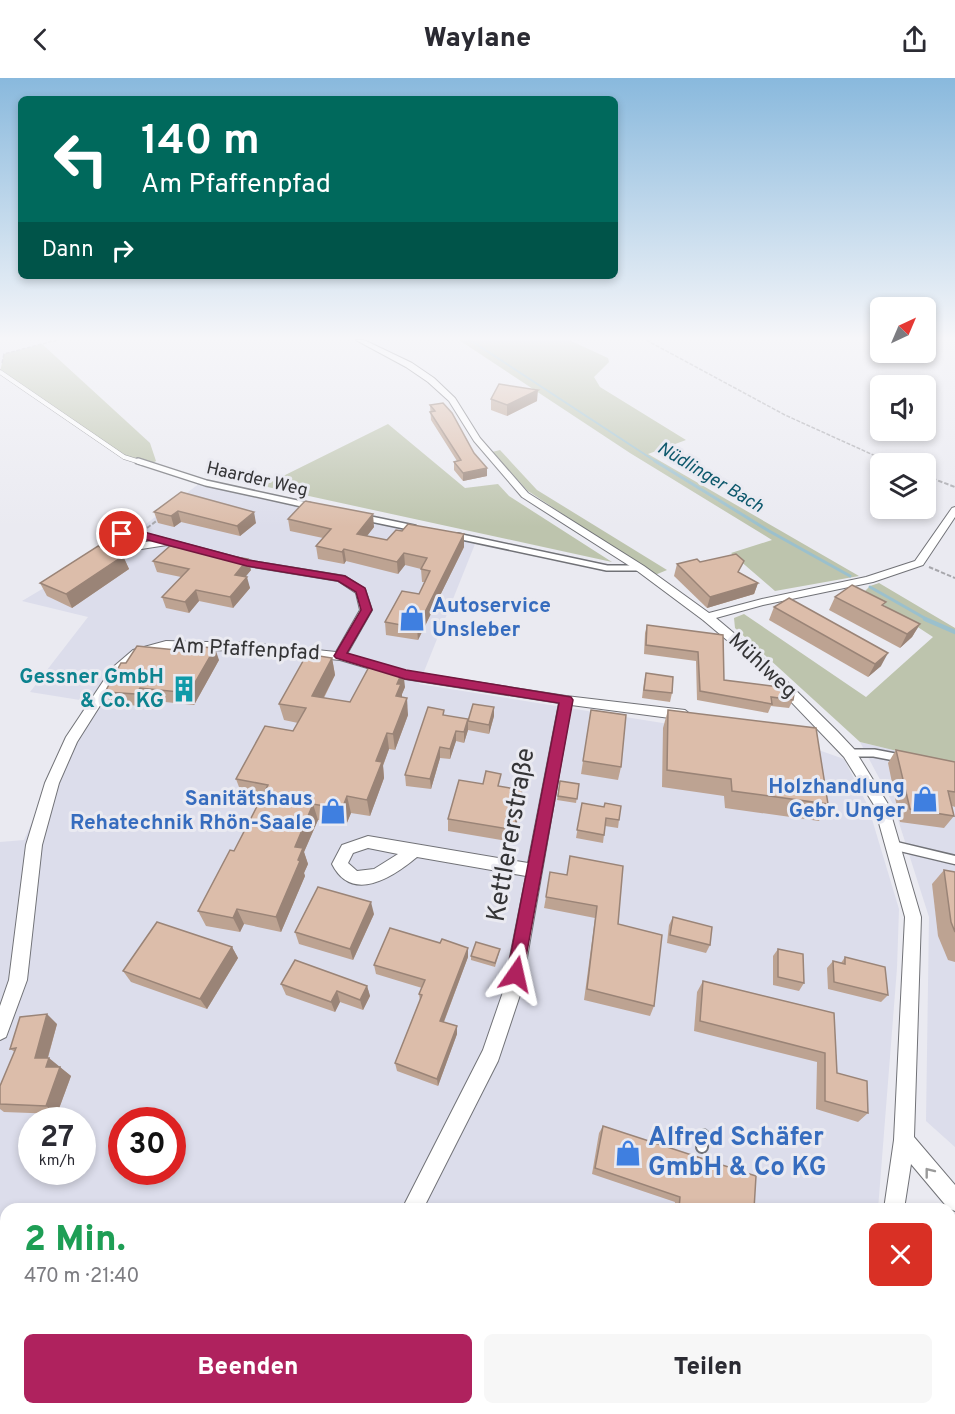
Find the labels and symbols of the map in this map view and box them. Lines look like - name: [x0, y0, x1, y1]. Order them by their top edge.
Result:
- north arrow: [870, 297, 936, 363]
- water label: Nüdlinger Bach: [653, 437, 768, 519]
- street label: Haarder Weg: [204, 457, 310, 503]
- pin: [96, 508, 147, 559]
- place label: Autoservice Unsleber: [432, 593, 551, 644]
- shop icon: Autoservice Unsleber: [397, 603, 427, 633]
- street label: Mühlweg: [722, 627, 802, 705]
- street label: Am Pfaffenpfad: [172, 633, 320, 667]
- place label: Gessner GmbH & Co. KG: [19, 664, 164, 715]
- building icon: Gessner GmbH & Co. KG: [169, 674, 199, 704]
- street label: Kettlererstraße: [480, 745, 544, 925]
- place label: Holzhandlung Gebr. Unger: [768, 774, 905, 825]
- shop icon: Holzhandlung Gebr. Unger: [910, 784, 940, 814]
- place label: Sanitätshaus Rehatechnik Rhön-Saale: [70, 786, 313, 837]
- shop icon: Sanitätshaus Rehatechnik Rhön-Saale: [318, 796, 348, 826]
- position arrow: [484, 942, 548, 1006]
- speed limit sign: 30: [108, 1107, 186, 1185]
- place label: Alfred Schäfer GmbH & Co KG: [648, 1122, 827, 1185]
- shop icon: Alfred Schäfer GmbH & Co KG: [613, 1138, 643, 1168]
- one-way arrow: [925, 1167, 936, 1178]

